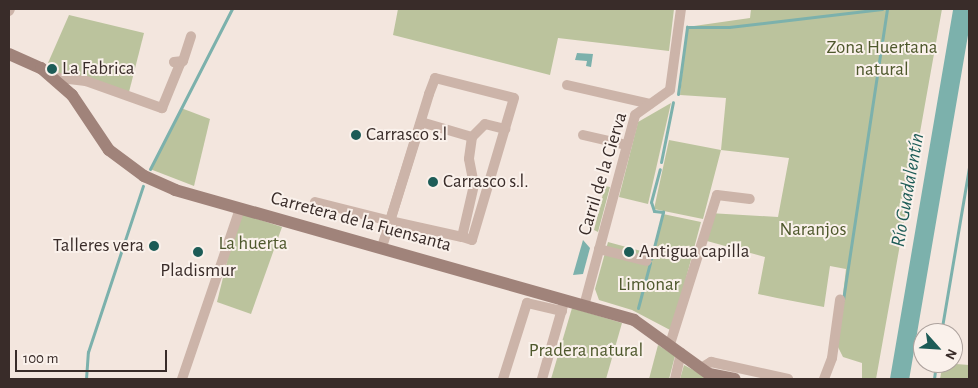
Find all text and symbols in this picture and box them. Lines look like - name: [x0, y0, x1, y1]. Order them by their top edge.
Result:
- park label: Zona Huertana natural: [827, 37, 937, 81]
- place label: La Fabrica: [62, 58, 135, 80]
- marker: La Fabrica: [46, 63, 58, 75]
- street label: Carril de la Cierva: [573, 110, 633, 238]
- place label: Carrasco s.l: [366, 124, 447, 146]
- marker: Carrasco s.l: [350, 129, 362, 141]
- water label: Río Guadalentín: [886, 131, 930, 249]
- place label: Carrasco s.l.: [443, 171, 528, 193]
- marker: Carrasco s.l.: [427, 176, 439, 188]
- street label: Carretera de la Fuensanta: [268, 187, 454, 257]
- park label: Naranjos: [780, 219, 846, 241]
- park label: La huerta: [218, 233, 288, 255]
- place label: Talleres vera: [53, 235, 144, 257]
- marker: Talleres vera: [148, 240, 160, 252]
- place label: Antigua capilla: [639, 241, 749, 263]
- marker: Pladismur: [192, 246, 204, 258]
- marker: Antigua capilla: [623, 246, 635, 258]
- place label: Pladismur: [160, 260, 236, 282]
- park label: Limonar: [618, 274, 680, 296]
- north arrow: [913, 323, 963, 373]
- scale bar: [18, 340, 170, 372]
- park label: Pradera natural: [529, 340, 643, 362]
- text: N: [942, 347, 959, 362]
- text: 100 m: [23, 351, 58, 366]

